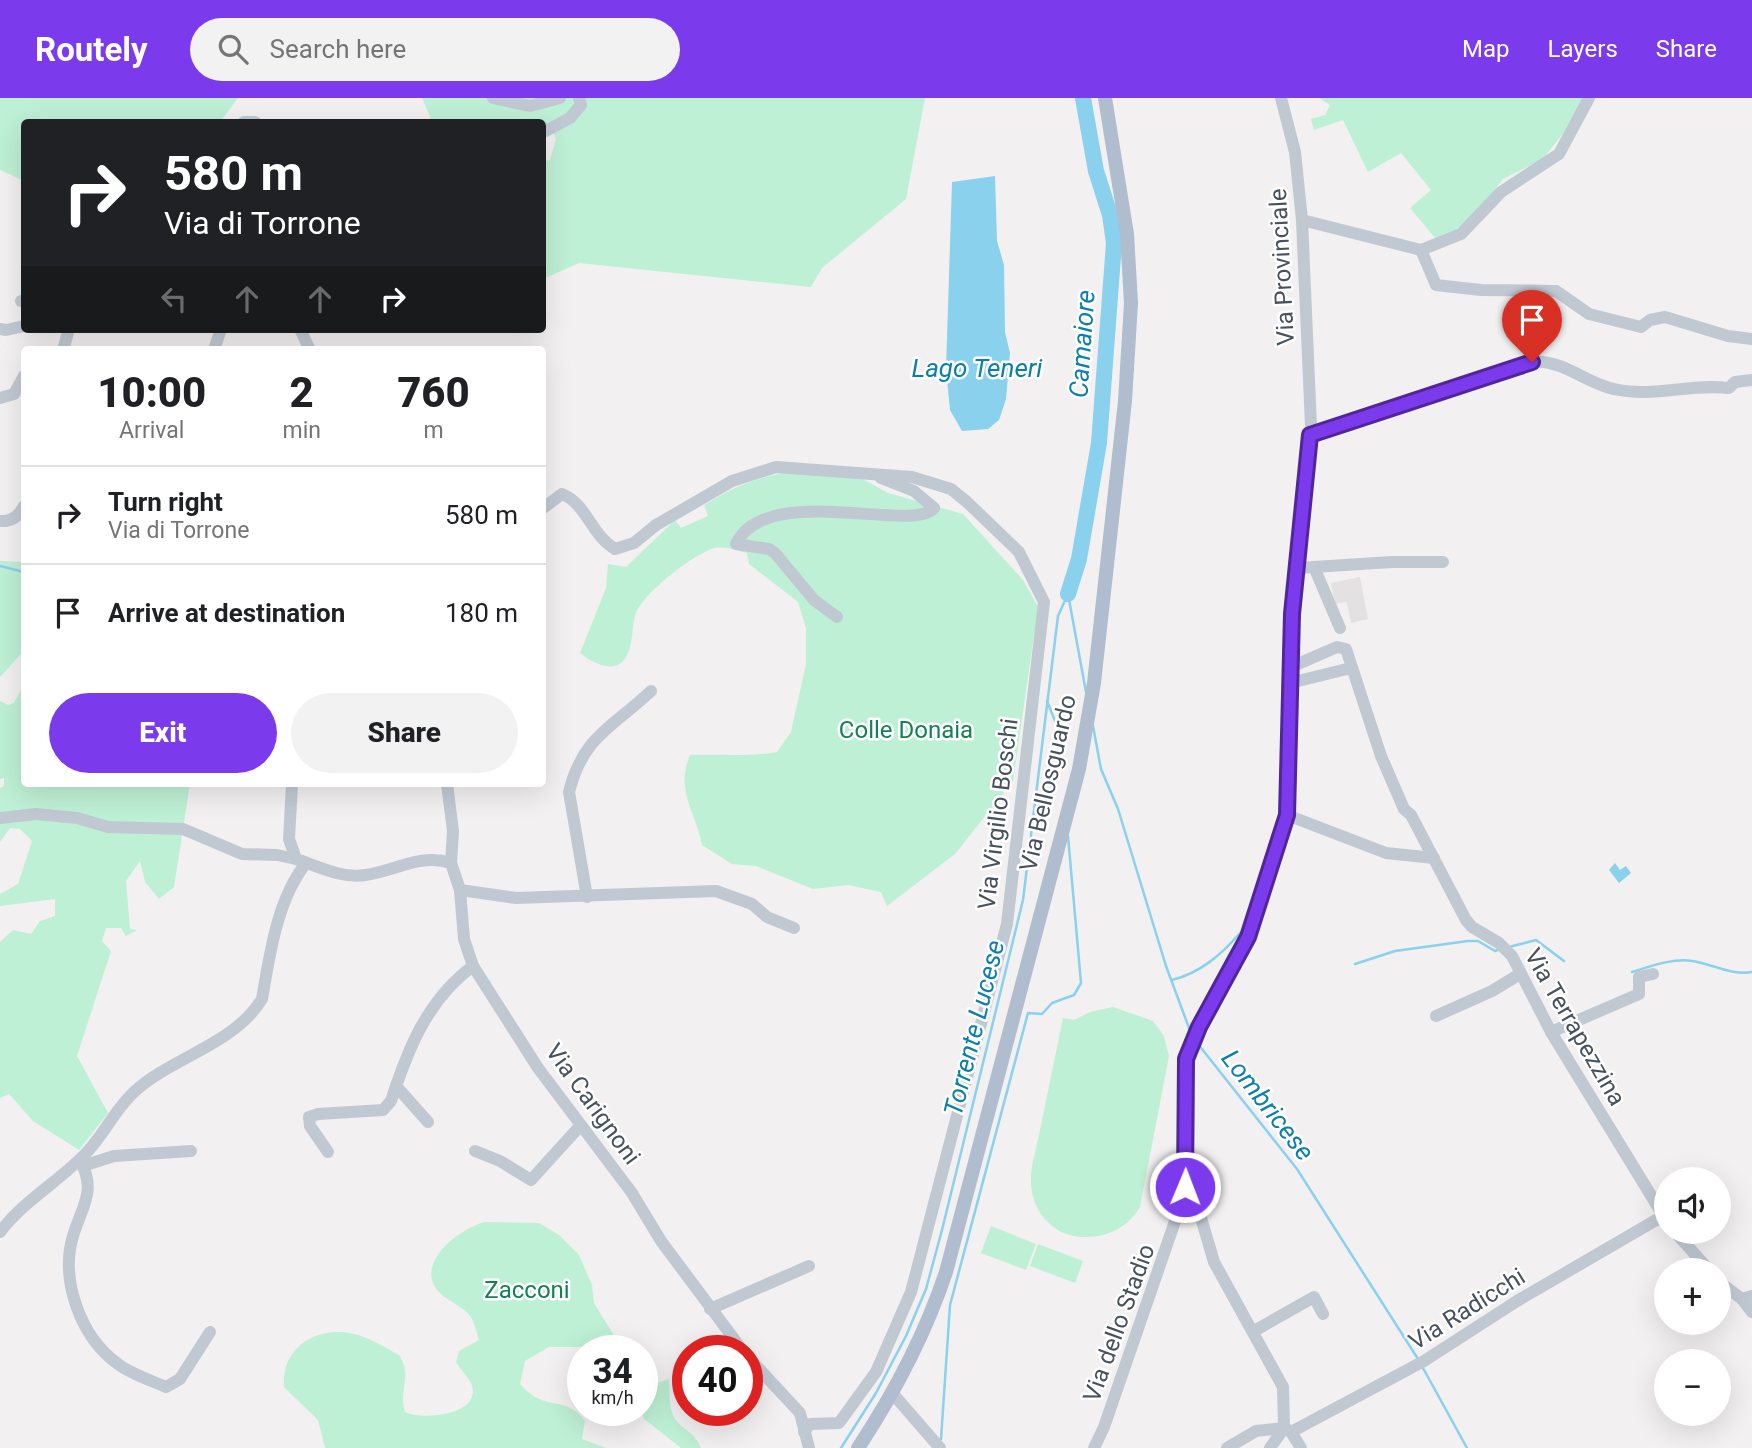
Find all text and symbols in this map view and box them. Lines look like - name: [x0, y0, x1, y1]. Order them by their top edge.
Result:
- search box: [190, 18, 680, 81]
- text: Routely: [35, 30, 148, 69]
- icon: search: [214, 30, 252, 68]
- text: Search here: [270, 34, 406, 64]
- text: Map: [1462, 35, 1510, 63]
- text: Layers: [1548, 35, 1618, 63]
- text: Share: [1656, 35, 1717, 63]
- text: 580 m: [164, 145, 303, 202]
- icon: right: [49, 147, 140, 238]
- street label: Via Provinciale: [1264, 188, 1300, 346]
- text: Via di Torrone: [164, 204, 361, 242]
- icon: left: [155, 280, 193, 318]
- icon: ahead: [228, 280, 266, 318]
- icon: ahead: [301, 280, 339, 318]
- icon: right: [374, 280, 412, 318]
- water label: Camaiore: [1063, 289, 1101, 399]
- pin: [1502, 290, 1562, 362]
- icon: arrive: [1513, 301, 1551, 339]
- water label: Lago Teneri: [912, 353, 1043, 383]
- text: 10:00: [97, 368, 206, 417]
- text: 2: [290, 368, 314, 417]
- text: 760: [397, 368, 470, 417]
- text: Arrival: [119, 417, 184, 444]
- text: min: [282, 417, 321, 444]
- text: m: [423, 417, 444, 444]
- text: Turn right: [108, 487, 223, 517]
- icon: right: [49, 496, 87, 534]
- text: 580 m: [445, 500, 518, 530]
- text: Via di Torrone: [108, 517, 249, 544]
- icon: arrive: [49, 594, 87, 632]
- text: Arrive at destination: [108, 598, 345, 628]
- text: 180 m: [445, 598, 518, 628]
- street label: Via Bellosguardo: [1014, 692, 1082, 874]
- button: Exit: [49, 693, 277, 773]
- button: Share: [291, 693, 518, 773]
- park label: Colle Donaia: [839, 716, 973, 744]
- street label: Via Virgilio Boschi: [972, 717, 1024, 911]
- water label: Torrente Lucese: [938, 937, 1010, 1119]
- street label: Via Terrapezzina: [1519, 944, 1631, 1110]
- street label: Via Carignoni: [540, 1038, 646, 1170]
- water label: Lombricese: [1216, 1044, 1320, 1166]
- position arrow: [1148, 1150, 1222, 1224]
- map controls: [1654, 1167, 1731, 1426]
- button: sound: [1654, 1167, 1731, 1244]
- street label: Via dello Stadio: [1077, 1240, 1161, 1406]
- button: +: [1654, 1258, 1731, 1335]
- street label: Via Radicchi: [1404, 1262, 1530, 1356]
- park label: Zacconi: [484, 1276, 570, 1304]
- speed limit sign: 40: [672, 1335, 763, 1426]
- button: −: [1654, 1349, 1731, 1426]
- text: 34: [592, 1351, 633, 1392]
- text: km/h: [591, 1387, 634, 1408]

